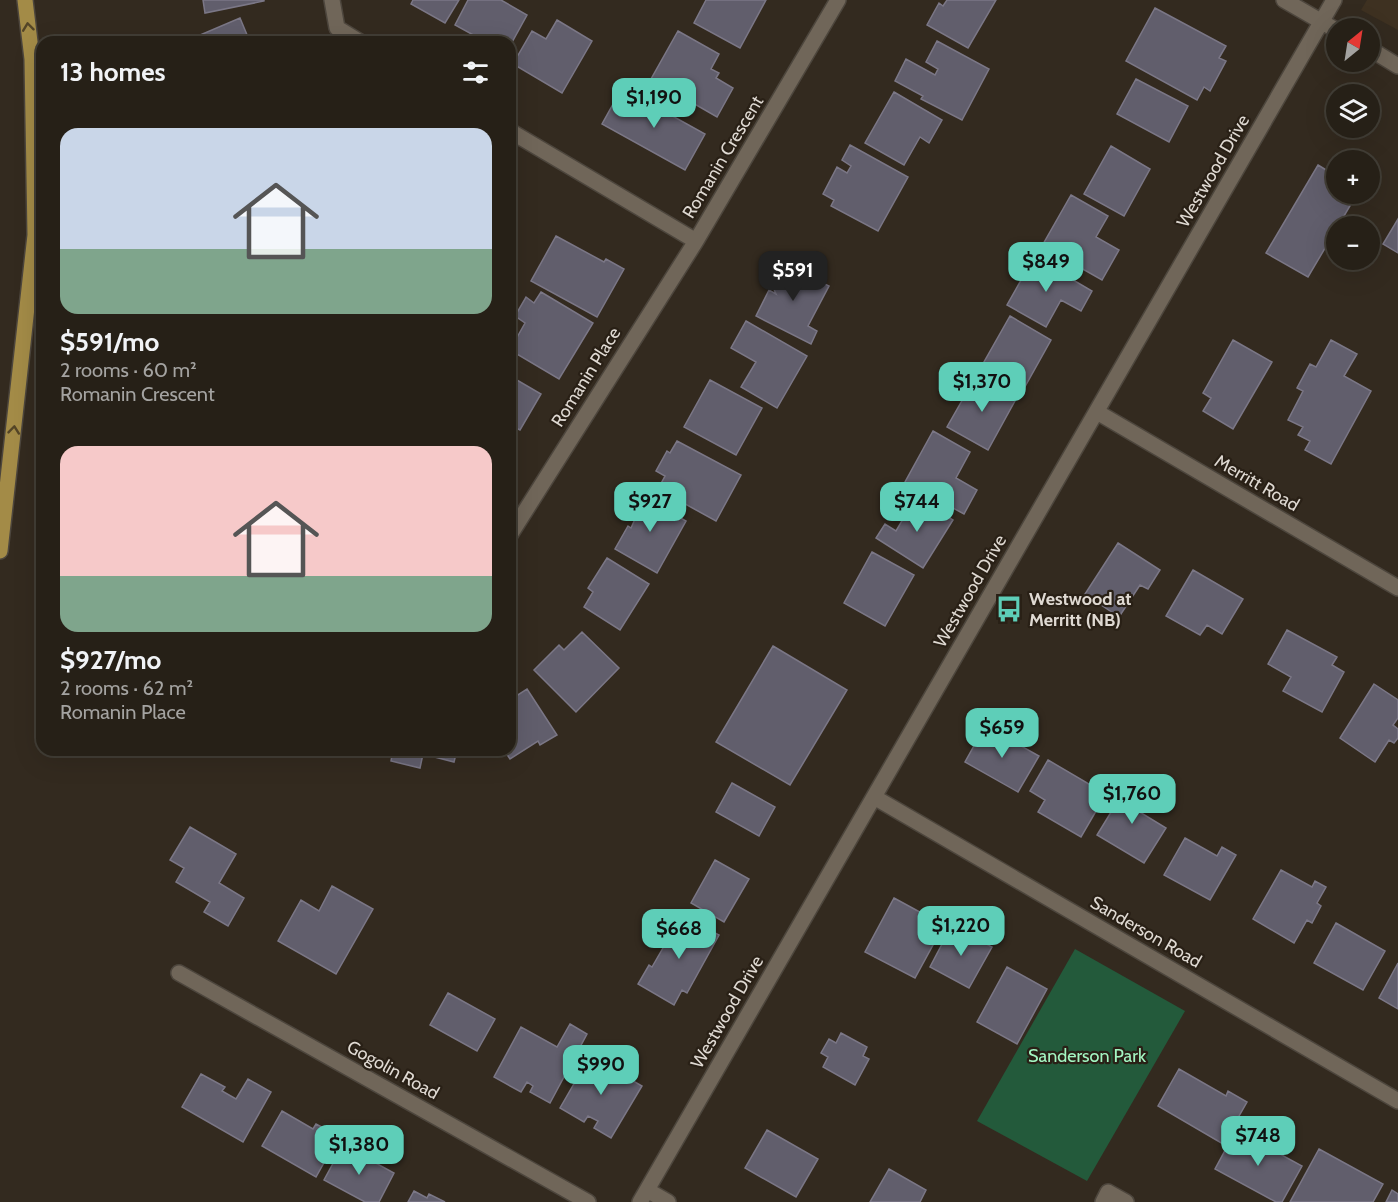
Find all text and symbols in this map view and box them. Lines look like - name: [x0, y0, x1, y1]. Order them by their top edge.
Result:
- north arrow: [1326, 18, 1380, 72]
- map controls: [1326, 18, 1380, 270]
- one-way arrow: [22, 22, 35, 31]
- text: 13 homes: [60, 56, 166, 88]
- icon: filters: [459, 56, 492, 89]
- pin: $1,190: [605, 78, 703, 129]
- button: layers: [1326, 84, 1380, 138]
- text: $1,190: [626, 85, 682, 109]
- street label: Romanin Crescent: [678, 92, 768, 222]
- street label: Westwood Drive: [1172, 111, 1254, 231]
- button: +: [1326, 150, 1380, 204]
- icon: home: [222, 167, 330, 275]
- button: −: [1326, 216, 1380, 270]
- pin: $849: [1010, 242, 1082, 293]
- text: $849: [1022, 249, 1070, 273]
- pin: $591: [757, 251, 829, 302]
- text: $591: [773, 258, 813, 282]
- street label: Romanin Place: [547, 323, 625, 431]
- text: $591/mo: [60, 326, 159, 358]
- text: 2 rooms · 60 m²: [60, 358, 197, 382]
- pin: $1,370: [933, 362, 1031, 413]
- text: $1,370: [953, 369, 1011, 393]
- text: Romanin Crescent: [60, 382, 215, 406]
- one-way arrow: [7, 425, 19, 435]
- street label: Merritt Road: [1211, 450, 1303, 516]
- pin: $927: [614, 482, 686, 533]
- pin: $744: [881, 482, 953, 533]
- icon: home: [222, 485, 330, 593]
- text: $927: [628, 489, 672, 513]
- text: $744: [894, 489, 940, 513]
- street label: Westwood Drive: [929, 531, 1011, 651]
- place label: Westwood at Merritt (NB): [1029, 588, 1132, 631]
- bus stop icon: Westwood at Merritt (NB): [994, 594, 1024, 624]
- text: $927/mo: [60, 644, 161, 676]
- text: 2 rooms · 62 m²: [60, 676, 193, 700]
- text: Romanin Place: [60, 700, 186, 724]
- pin: $659: [966, 708, 1038, 759]
- text: $659: [980, 715, 1024, 739]
- pin: $1,760: [1083, 774, 1181, 825]
- text: $1,760: [1103, 781, 1161, 805]
- street label: Sanderson Road: [1087, 891, 1205, 973]
- pin: $1,220: [912, 906, 1010, 957]
- pin: $668: [643, 909, 715, 960]
- text: $1,220: [932, 913, 990, 937]
- text: $668: [656, 916, 702, 940]
- street label: Westwood Drive: [686, 952, 768, 1072]
- street label: Gogolin Road: [343, 1036, 443, 1104]
- pin: $990: [565, 1045, 637, 1096]
- park label: Sanderson Park: [1028, 1045, 1147, 1067]
- text: $990: [577, 1052, 625, 1076]
- pin: $748: [1222, 1116, 1294, 1167]
- text: $748: [1235, 1123, 1281, 1147]
- pin: $1,380: [310, 1125, 408, 1176]
- text: $1,380: [329, 1132, 389, 1156]

